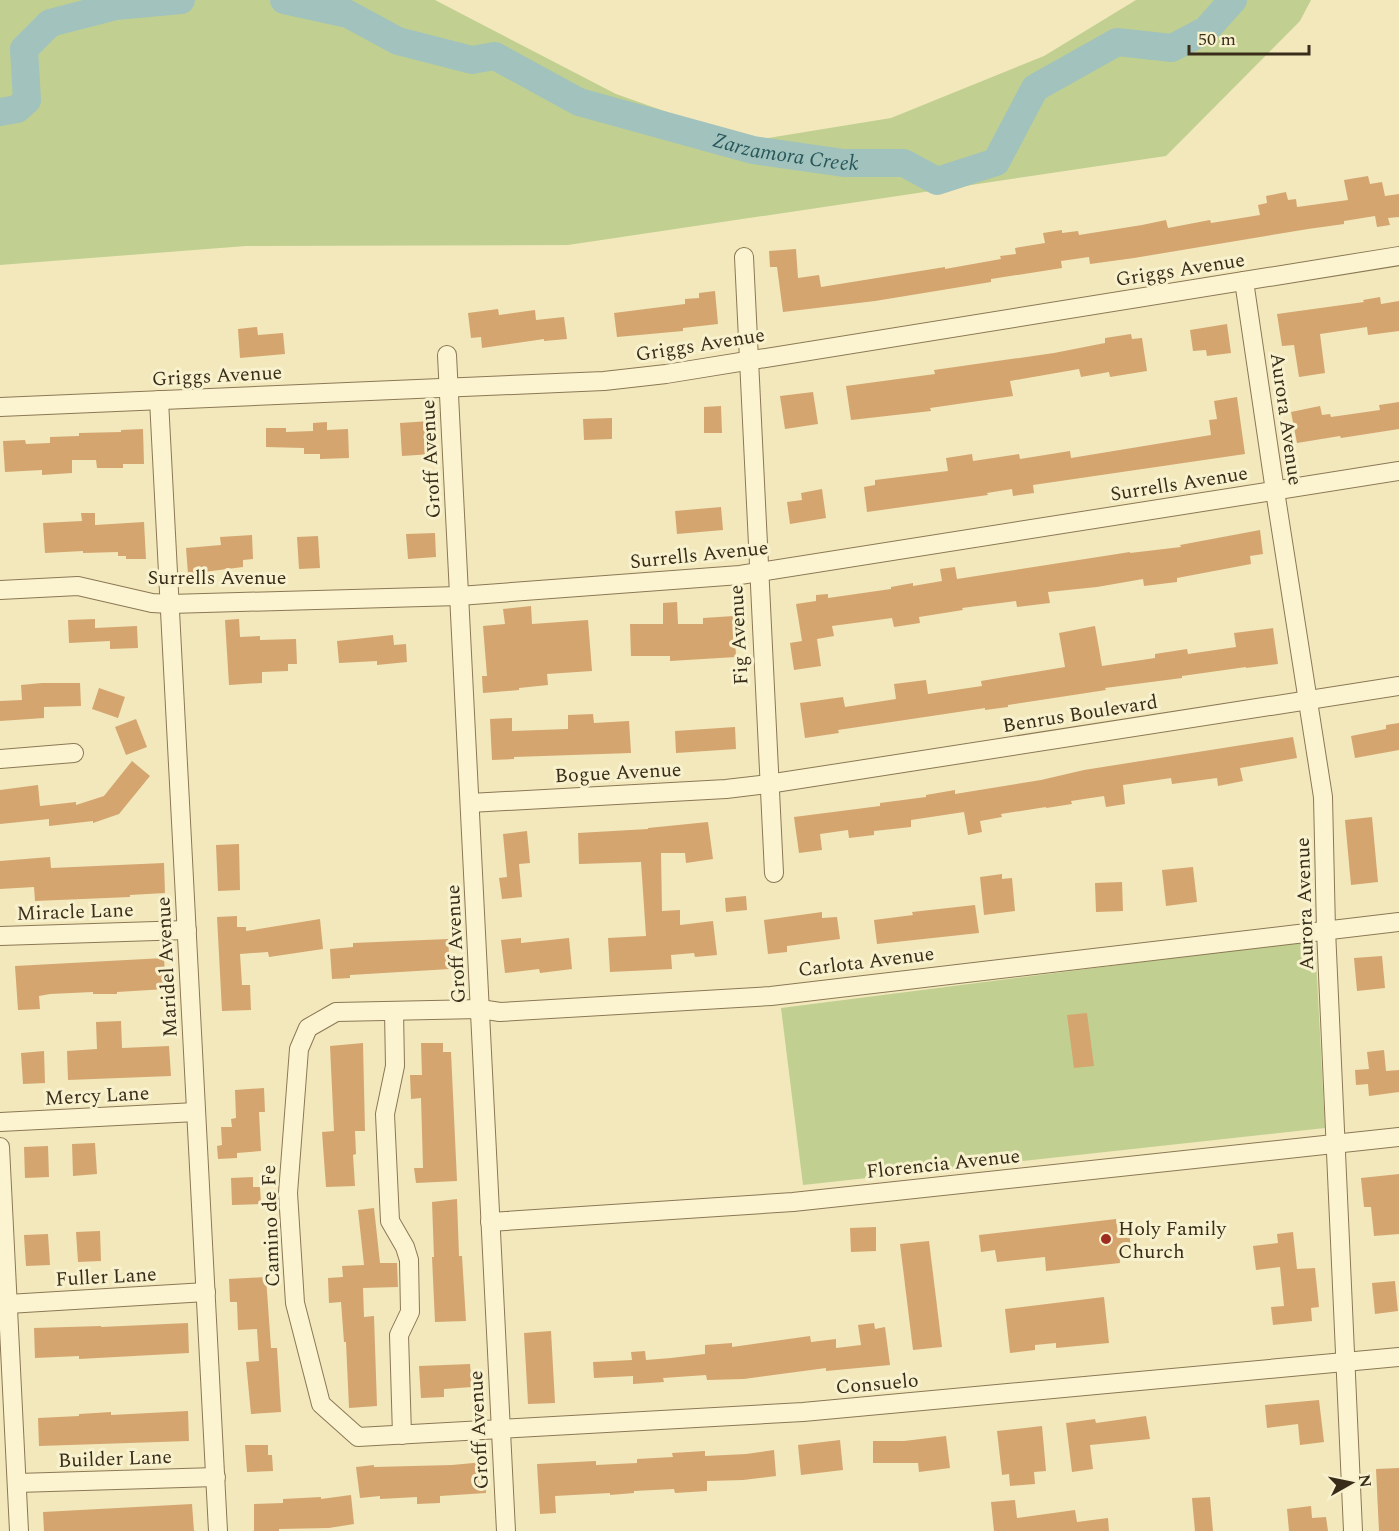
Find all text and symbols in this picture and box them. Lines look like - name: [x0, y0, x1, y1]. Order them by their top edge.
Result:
- scale bar: [1189, 18, 1309, 56]
- text: 50 m: [1198, 26, 1236, 53]
- water label: Zarzamora Creek: [709, 125, 859, 180]
- street label: Griggs Avenue: [1113, 245, 1247, 295]
- street label: Griggs Avenue: [633, 320, 767, 370]
- street label: Aurora Avenue: [1262, 351, 1310, 487]
- street label: Griggs Avenue: [151, 358, 283, 394]
- street label: Groff Avenue: [413, 399, 449, 519]
- street label: Surrells Avenue: [1108, 458, 1250, 510]
- street label: Surrells Avenue: [629, 533, 770, 577]
- street label: Surrells Avenue: [148, 563, 286, 593]
- street label: Fig Avenue: [721, 584, 757, 686]
- street label: Benrus Boulevard: [1000, 687, 1160, 741]
- street label: Bogue Avenue: [554, 755, 682, 791]
- street label: Aurora Avenue: [1288, 837, 1322, 971]
- street label: Groff Avenue: [438, 884, 474, 1004]
- street label: Miracle Lane: [16, 895, 134, 929]
- street label: Maridel Avenue: [148, 896, 186, 1038]
- street label: Carlota Avenue: [796, 939, 936, 985]
- street label: Mercy Lane: [44, 1078, 150, 1114]
- street label: Florencia Avenue: [865, 1141, 1021, 1187]
- street label: Camino de Fe: [254, 1164, 288, 1288]
- place label: Holy Family Church: [1118, 1214, 1227, 1267]
- marker: Holy Family Church: [1099, 1232, 1113, 1246]
- street label: Fuller Lane: [55, 1259, 157, 1295]
- street label: Consuelo: [834, 1365, 920, 1403]
- street label: Groff Avenue: [461, 1370, 497, 1490]
- street label: Builder Lane: [58, 1442, 173, 1476]
- north arrow: [1321, 1453, 1381, 1513]
- text: N: [1352, 1472, 1378, 1489]

